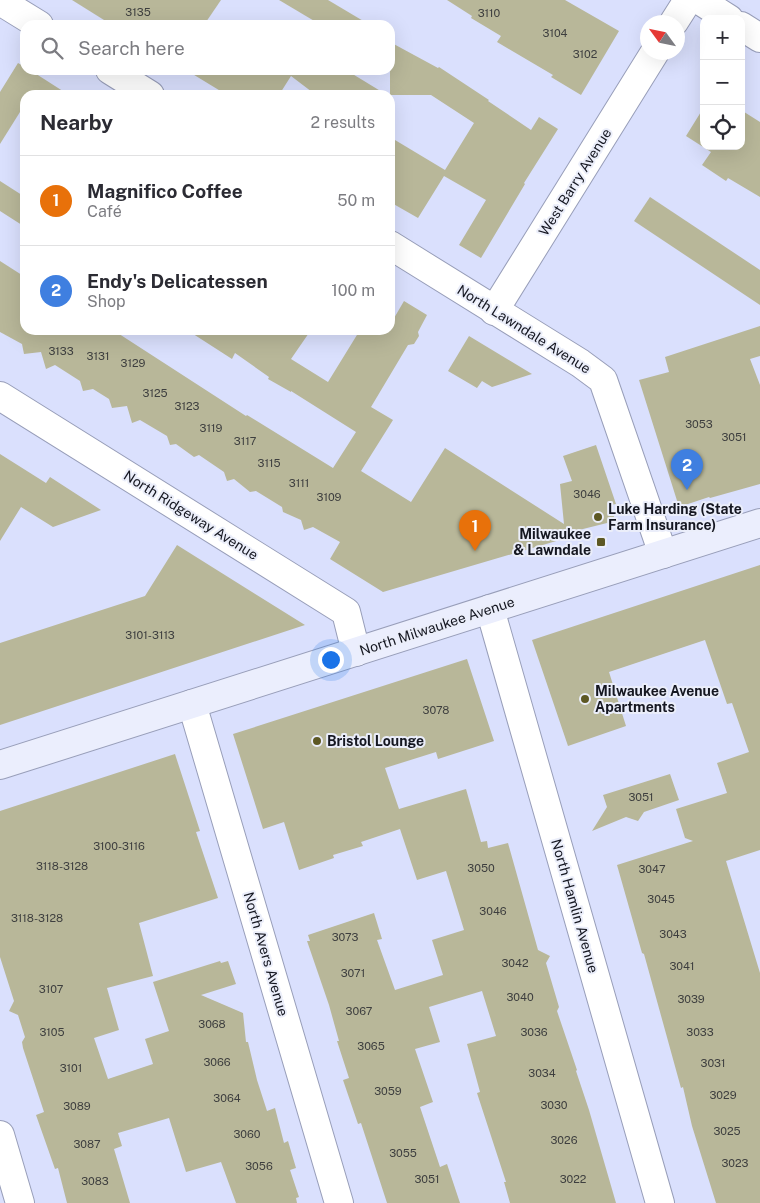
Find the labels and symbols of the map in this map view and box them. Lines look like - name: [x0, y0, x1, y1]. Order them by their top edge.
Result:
- house number: 3135: [125, 6, 151, 18]
- house number: 3110: [478, 7, 501, 19]
- north arrow: [640, 15, 685, 60]
- house number: 3104: [542, 27, 568, 39]
- house number: 3102: [573, 48, 598, 60]
- street label: West Barry Avenue: [535, 125, 615, 239]
- street label: North Lawndale Avenue: [454, 281, 594, 377]
- house number: 3133: [48, 345, 74, 357]
- house number: 3131: [87, 350, 109, 362]
- house number: 3129: [121, 357, 146, 369]
- house number: 3125: [142, 387, 168, 399]
- house number: 3123: [175, 400, 200, 412]
- house number: 3053: [685, 418, 713, 430]
- house number: 3119: [200, 422, 223, 434]
- house number: 3051: [721, 431, 747, 443]
- house number: 3117: [234, 435, 257, 447]
- pin: 2: [671, 449, 703, 490]
- house number: 3115: [258, 457, 280, 469]
- street label: North Ridgeway Avenue: [121, 467, 261, 563]
- house number: 3111: [289, 477, 309, 489]
- house number: 3046: [573, 488, 601, 500]
- house number: 3109: [317, 491, 342, 503]
- place label: Luke Harding (State Farm Insurance): [608, 501, 742, 533]
- pin: 1: [459, 510, 491, 551]
- marker: Luke Harding (State Farm Insurance): [592, 511, 604, 523]
- place label: Milwaukee & Lawndale: [513, 526, 591, 558]
- marker: Milwaukee & Lawndale: [595, 536, 607, 548]
- street label: North Milwaukee Avenue: [357, 593, 517, 659]
- house number: 3101-3113: [125, 629, 175, 641]
- your location: [318, 647, 344, 673]
- place label: Milwaukee Avenue Apartments: [595, 683, 719, 715]
- marker: Milwaukee Avenue Apartments: [579, 693, 591, 705]
- house number: 3078: [423, 704, 449, 716]
- place label: Bristol Lounge: [327, 733, 424, 749]
- marker: Bristol Lounge: [311, 735, 323, 747]
- house number: 3051: [628, 791, 654, 803]
- street label: North Hamlin Avenue: [548, 837, 602, 975]
- house number: 3100-3116: [93, 840, 145, 852]
- house number: 3118-3128: [36, 860, 88, 872]
- house number: 3050: [467, 862, 495, 874]
- house number: 3047: [638, 863, 666, 875]
- street label: North Avers Avenue: [241, 890, 291, 1018]
- house number: 3045: [647, 893, 675, 905]
- house number: 3046: [479, 905, 507, 917]
- house number: 3118-3128: [11, 912, 63, 924]
- house number: 3043: [659, 928, 687, 940]
- house number: 3073: [332, 931, 358, 943]
- house number: 3042: [501, 957, 529, 969]
- house number: 3041: [670, 960, 694, 972]
- house number: 3071: [341, 967, 365, 979]
- house number: 3107: [39, 983, 64, 995]
- house number: 3040: [506, 991, 534, 1003]
- house number: 3039: [677, 993, 705, 1005]
- house number: 3067: [346, 1005, 373, 1017]
- house number: 3068: [198, 1018, 226, 1030]
- house number: 3105: [39, 1026, 65, 1038]
- house number: 3036: [520, 1026, 548, 1038]
- house number: 3033: [686, 1026, 714, 1038]
- house number: 3065: [357, 1040, 385, 1052]
- house number: 3066: [203, 1056, 231, 1068]
- house number: 3031: [701, 1057, 725, 1069]
- house number: 3101: [60, 1062, 82, 1074]
- house number: 3034: [528, 1067, 556, 1079]
- house number: 3059: [374, 1085, 402, 1097]
- house number: 3029: [709, 1089, 737, 1101]
- house number: 3064: [213, 1092, 241, 1104]
- house number: 3030: [540, 1099, 568, 1111]
- house number: 3089: [63, 1100, 91, 1112]
- house number: 3025: [713, 1125, 741, 1137]
- house number: 3060: [233, 1128, 261, 1140]
- house number: 3026: [551, 1134, 578, 1146]
- house number: 3087: [73, 1138, 101, 1150]
- house number: 3055: [389, 1147, 417, 1159]
- house number: 3023: [721, 1157, 749, 1169]
- house number: 3056: [245, 1160, 273, 1172]
- house number: 3051: [414, 1173, 440, 1185]
- house number: 3022: [560, 1173, 587, 1185]
- house number: 3083: [81, 1175, 109, 1187]

